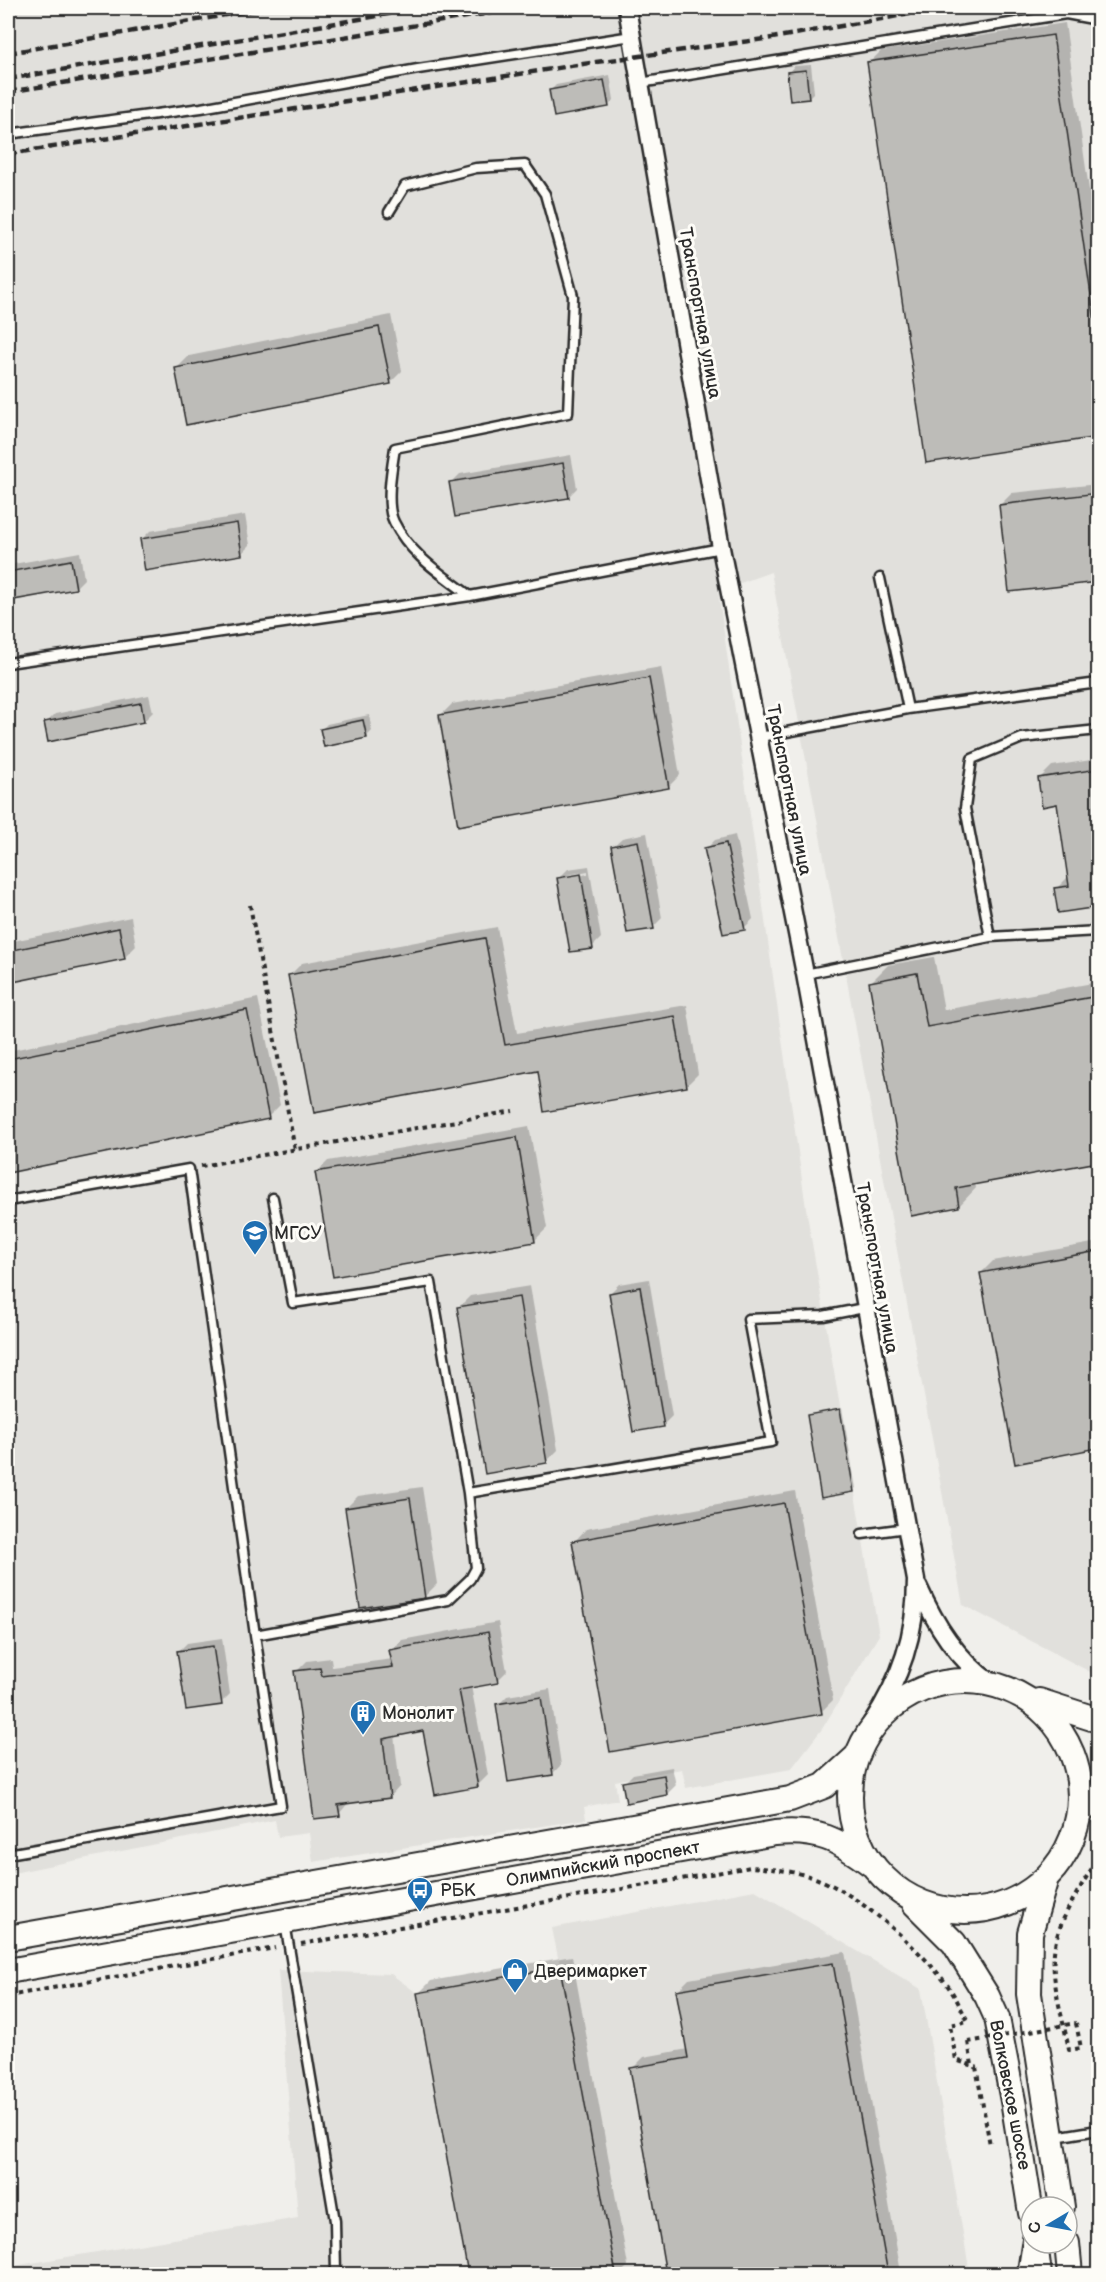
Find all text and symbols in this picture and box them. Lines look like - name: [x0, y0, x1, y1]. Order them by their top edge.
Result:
- street label: Транспортная улица: [675, 226, 725, 401]
- street label: Транспортная улица: [762, 703, 816, 878]
- street label: Транспортная улица: [852, 1181, 902, 1356]
- school or university icon: МГСУ: [240, 1218, 270, 1256]
- place label: МГСУ: [274, 1223, 322, 1244]
- building icon: Монолит: [348, 1698, 378, 1736]
- place label: Монолит: [382, 1703, 455, 1724]
- street label: Олимпийский проспект: [504, 1836, 702, 1891]
- bus stop icon: РБК: [405, 1875, 435, 1913]
- place label: РБК: [440, 1880, 476, 1901]
- shop icon: Дверимаркет: [500, 1956, 530, 1994]
- place label: Дверимаркет: [534, 1961, 648, 1982]
- street label: Волковское шоссе: [985, 2018, 1035, 2172]
- north arrow: [1019, 2195, 1079, 2255]
- text: С: [1025, 2220, 1046, 2234]

